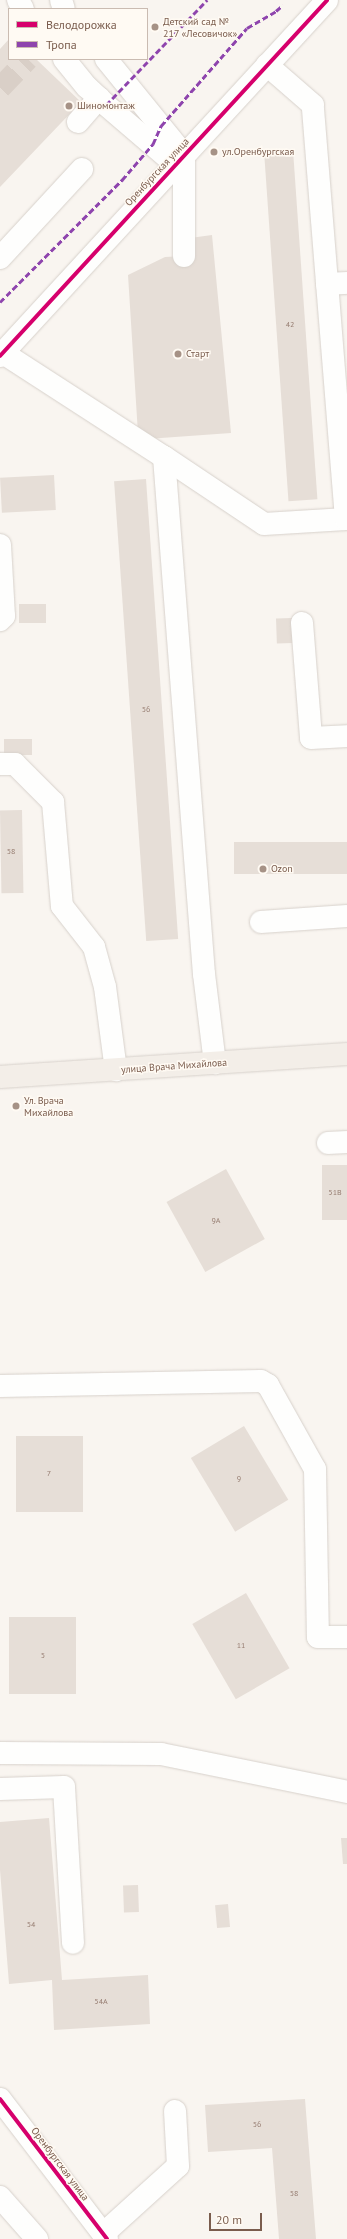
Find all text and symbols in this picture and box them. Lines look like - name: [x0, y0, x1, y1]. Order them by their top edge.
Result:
- legend: [8, 8, 148, 60]
- place label: Детский сад № 217 «Лесовичок»: [163, 15, 238, 38]
- text: Велодорожка: [46, 17, 117, 32]
- marker: Детский сад № 217 «Лесовичок»: [150, 22, 160, 32]
- text: Тропа: [46, 37, 77, 52]
- place label: Шиномонтаж: [77, 100, 135, 112]
- marker: Шиномонтаж: [64, 101, 74, 111]
- street label: Оренбургская улица: [122, 135, 192, 209]
- place label: ул.Оренбургская: [222, 146, 294, 158]
- marker: ул.Оренбургская: [209, 147, 219, 157]
- house number: 42: [286, 320, 294, 330]
- place label: Старт: [186, 348, 209, 360]
- marker: Старт: [173, 349, 183, 359]
- house number: 56: [142, 705, 150, 715]
- house number: 58: [7, 847, 15, 857]
- place label: Ozon: [271, 863, 293, 875]
- marker: Ozon: [258, 864, 268, 874]
- street label: улица Врача Михайлова: [121, 1056, 227, 1076]
- place label: Ул. Врача Михайлова: [24, 1094, 73, 1118]
- marker: Ул. Врача Михайлова: [11, 1101, 21, 1111]
- house number: 51В: [328, 1188, 342, 1198]
- house number: 9А: [211, 1216, 221, 1226]
- house number: 7: [47, 1469, 51, 1479]
- house number: 9: [237, 1474, 241, 1484]
- house number: 11: [237, 1641, 245, 1651]
- house number: 5: [41, 1651, 45, 1661]
- house number: 54: [27, 1920, 35, 1930]
- house number: 54А: [94, 1997, 108, 2007]
- house number: 56: [253, 2120, 261, 2130]
- street label: Оренбургская улица: [29, 2125, 91, 2203]
- house number: 58: [290, 2189, 298, 2199]
- scale bar: [211, 2205, 264, 2231]
- text: 20 m: [216, 2212, 242, 2227]

